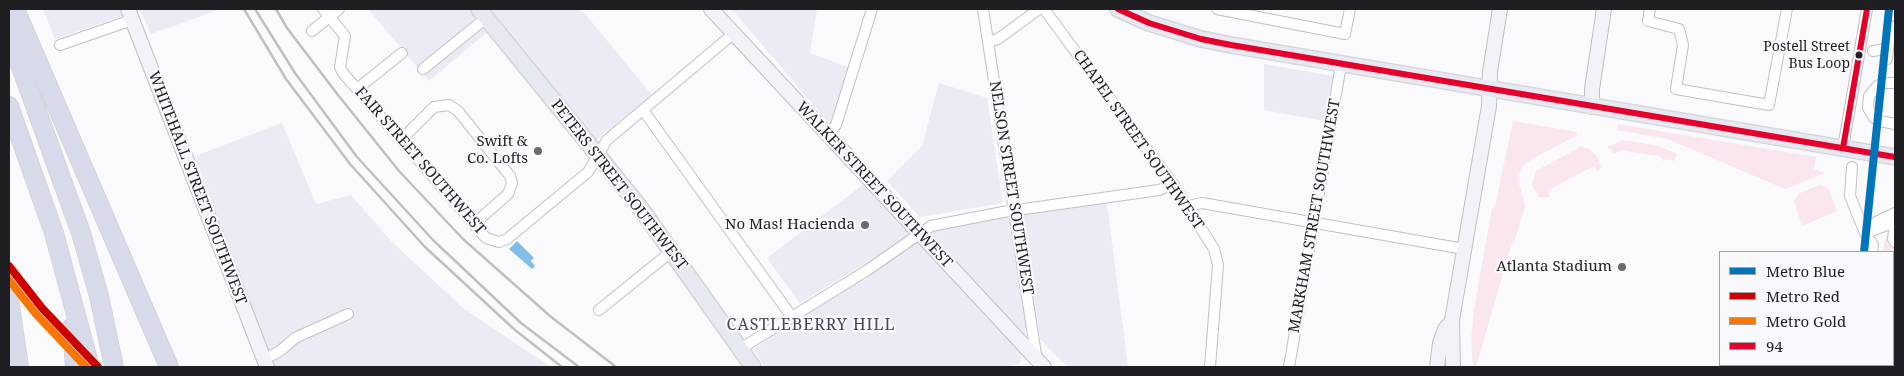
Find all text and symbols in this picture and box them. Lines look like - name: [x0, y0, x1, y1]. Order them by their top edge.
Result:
- place label: Postell Street Bus Loop: [1763, 39, 1850, 72]
- street label: CHAPEL STREET SOUTHWEST: [1069, 47, 1207, 233]
- marker: Postell Street Bus Loop: [1854, 50, 1864, 60]
- street label: WHITEHALL STREET SOUTHWEST: [144, 69, 250, 307]
- street label: NELSON STREET SOUTHWEST: [985, 80, 1037, 296]
- street label: FAIR STREET SOUTHWEST: [351, 84, 489, 238]
- street label: PETERS STREET SOUTHWEST: [547, 96, 691, 274]
- street label: WALKER STREET SOUTHWEST: [792, 98, 956, 272]
- street label: MARKHAM STREET SOUTHWEST: [1286, 98, 1344, 334]
- place label: Swift & Co. Lofts: [467, 133, 528, 168]
- marker: Swift & Co. Lofts: [532, 145, 544, 157]
- place label: No Mas! Hacienda: [725, 216, 855, 234]
- marker: No Mas! Hacienda: [859, 219, 871, 231]
- legend: [1719, 251, 1894, 366]
- place label: Atlanta Stadium: [1496, 258, 1612, 276]
- marker: Atlanta Stadium: [1616, 261, 1628, 273]
- text: Metro Blue: [1766, 261, 1845, 281]
- text: Metro Red: [1766, 286, 1840, 306]
- text: Metro Gold: [1766, 311, 1846, 331]
- district label: CASTLEBERRY HILL: [725, 315, 897, 335]
- text: 94: [1766, 336, 1783, 356]

